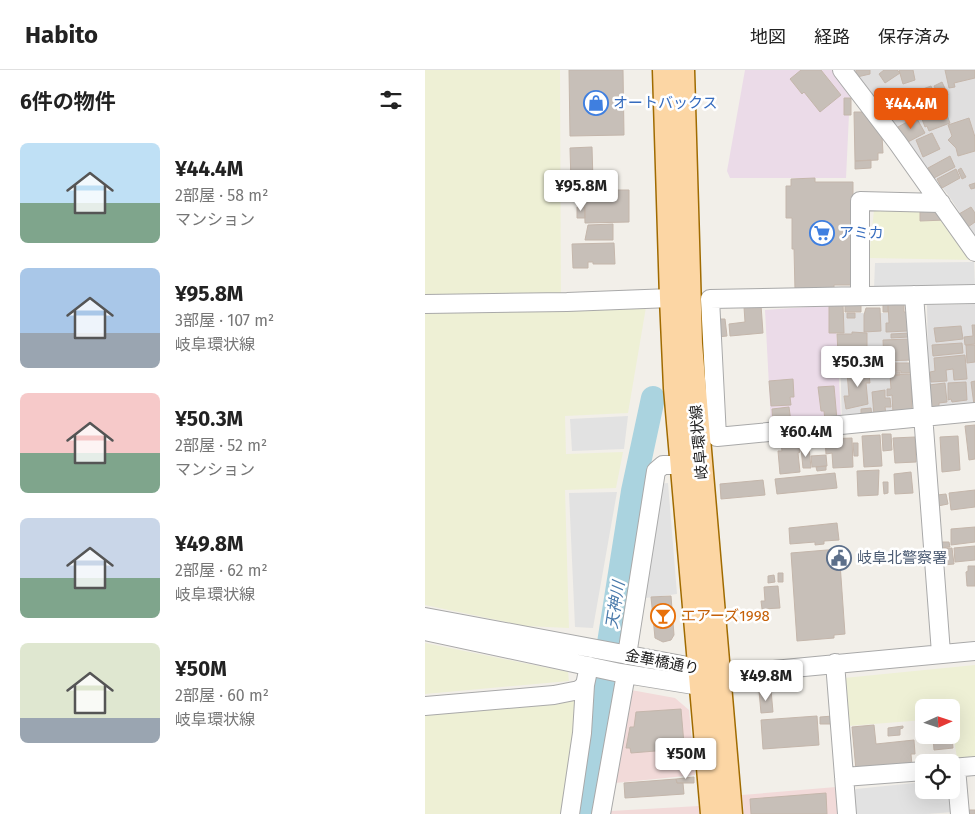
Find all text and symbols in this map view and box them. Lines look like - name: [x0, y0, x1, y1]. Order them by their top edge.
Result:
- text: Habito: [25, 21, 98, 49]
- text: 地図: [750, 26, 786, 48]
- text: 経路: [814, 26, 850, 48]
- text: 保存済み: [878, 26, 950, 48]
- icon: filters: [377, 86, 405, 114]
- pin: ¥44.4M: [870, 88, 952, 130]
- text: 6件の物件: [20, 89, 116, 115]
- shop icon: オートバックス: [583, 90, 609, 116]
- place label: オートバックス: [613, 94, 718, 112]
- text: ¥44.4M: [885, 94, 937, 113]
- text: ¥44.4M: [175, 156, 243, 182]
- icon: home: [60, 163, 120, 223]
- pin: ¥95.8M: [540, 170, 622, 212]
- text: ¥95.8M: [555, 176, 607, 195]
- text: 2部屋 · 58 m²: [175, 186, 268, 205]
- text: マンション: [175, 210, 255, 229]
- supermarket icon: アミカ: [809, 220, 835, 246]
- place label: アミカ: [839, 224, 884, 242]
- text: ¥95.8M: [175, 281, 243, 307]
- icon: home: [60, 288, 120, 348]
- text: 3部屋 · 107 m²: [175, 311, 274, 330]
- text: 岐阜環状線: [175, 335, 255, 354]
- pin: ¥50.3M: [817, 346, 899, 388]
- text: ¥50.3M: [832, 352, 884, 371]
- street label: 岐阜環状線: [687, 404, 711, 480]
- text: ¥50.3M: [175, 406, 243, 432]
- icon: home: [60, 413, 120, 473]
- pin: ¥60.4M: [765, 416, 847, 458]
- text: ¥60.4M: [780, 422, 832, 441]
- text: 2部屋 · 52 m²: [175, 436, 267, 455]
- text: マンション: [175, 460, 255, 479]
- text: ¥49.8M: [175, 531, 243, 557]
- icon: home: [60, 538, 120, 598]
- public building icon: 岐阜北警察署: [826, 545, 852, 571]
- place label: 岐阜北警察署: [857, 549, 947, 567]
- text: 2部屋 · 62 m²: [175, 561, 268, 580]
- water label: 天神川: [602, 578, 628, 630]
- text: 岐阜環状線: [175, 585, 255, 604]
- bar icon: エアーズ1998: [650, 603, 676, 629]
- place label: エアーズ1998: [681, 607, 770, 625]
- street label: 金華橋通り: [623, 646, 701, 678]
- text: ¥50M: [175, 656, 227, 682]
- pin: ¥49.8M: [725, 660, 807, 702]
- icon: home: [60, 663, 120, 723]
- text: ¥49.8M: [740, 666, 792, 685]
- text: 2部屋 · 60 m²: [175, 686, 269, 705]
- north arrow: [915, 699, 960, 744]
- map controls: [915, 699, 960, 799]
- text: 岐阜環状線: [175, 710, 255, 729]
- pin: ¥50M: [656, 738, 716, 780]
- text: ¥50M: [666, 744, 706, 763]
- button: locate: [915, 754, 960, 799]

